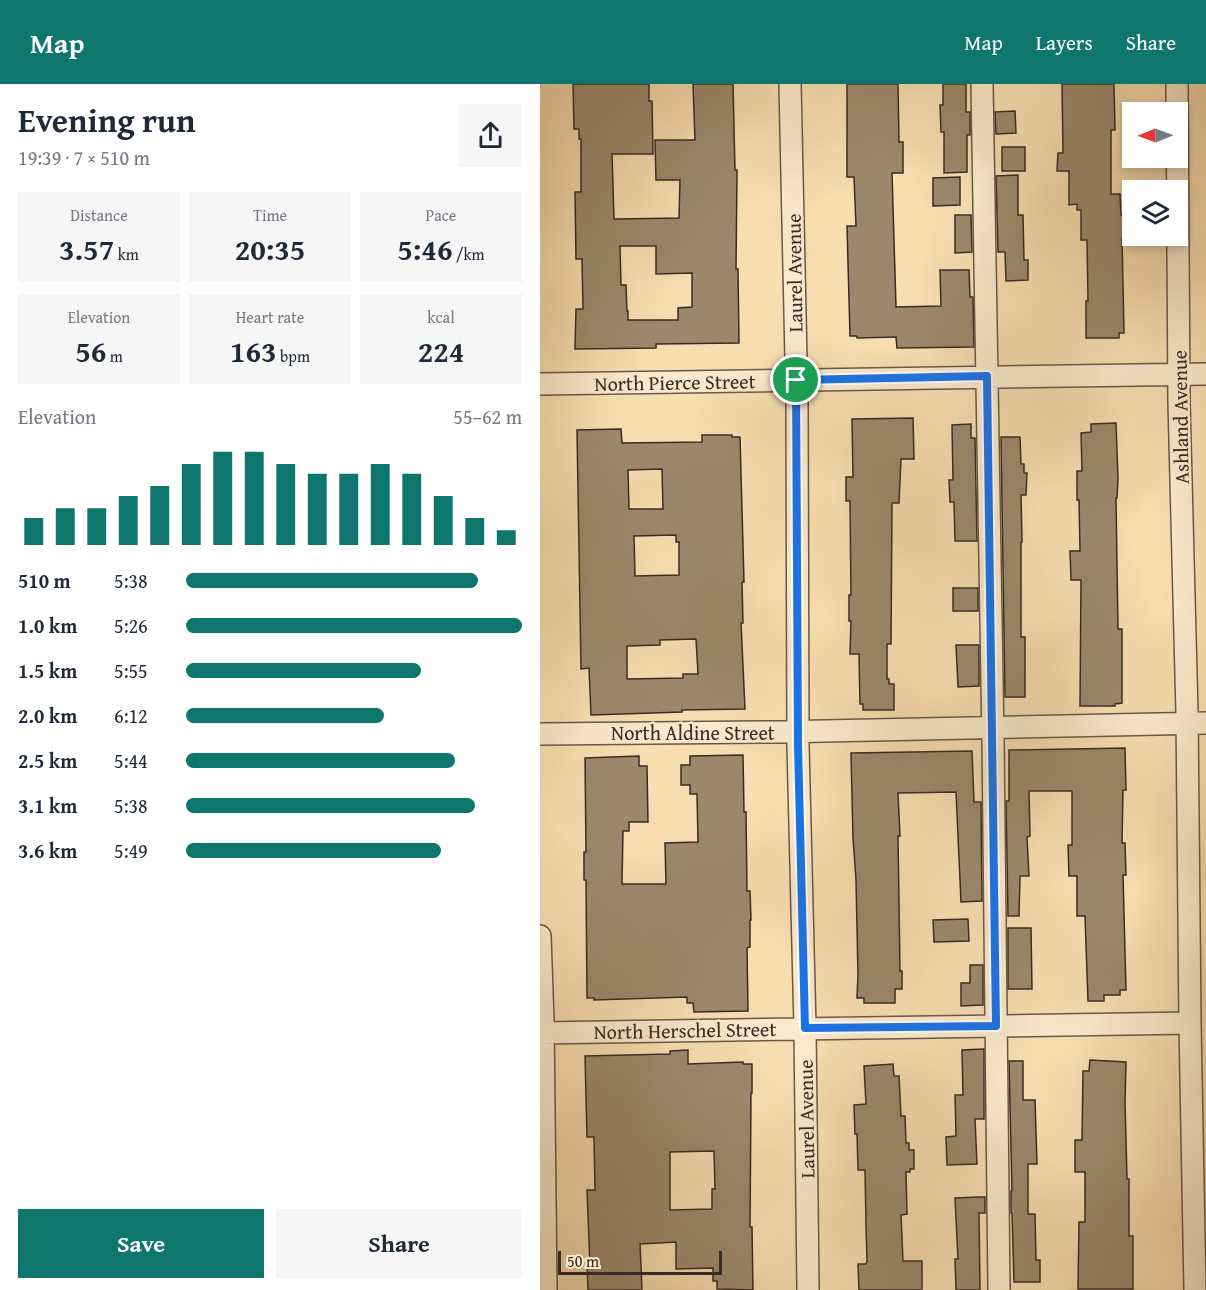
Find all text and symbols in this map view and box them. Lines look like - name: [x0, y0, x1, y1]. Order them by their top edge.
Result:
- text: Map: [30, 22, 84, 63]
- text: Map: [964, 27, 1003, 58]
- text: Layers: [1036, 27, 1093, 58]
- text: Share: [1126, 27, 1176, 58]
- text: Evening run: [18, 96, 195, 144]
- north arrow: [1122, 102, 1188, 168]
- map controls: [1122, 102, 1188, 246]
- button: share: [459, 104, 522, 167]
- text: 19:39 · 7 × 510 m: [18, 143, 150, 172]
- button: layers: [1122, 180, 1188, 246]
- text: Distance: [70, 203, 128, 227]
- text: Time: [253, 203, 287, 227]
- text: Pace: [426, 203, 456, 227]
- street label: Laurel Avenue: [778, 213, 810, 333]
- text: 3.57: [59, 227, 114, 271]
- text: 20:35: [235, 227, 305, 271]
- text: 5:46: [397, 227, 452, 271]
- text: km: [114, 242, 139, 266]
- text: /km: [452, 242, 485, 266]
- text: Elevation: [68, 305, 130, 329]
- text: Heart rate: [236, 305, 304, 329]
- text: kcal: [427, 305, 455, 329]
- text: 56: [75, 329, 106, 373]
- text: 163: [230, 329, 277, 373]
- text: 224: [418, 329, 464, 373]
- text: m: [106, 344, 123, 368]
- text: bpm: [277, 344, 310, 368]
- street label: Ashland Avenue: [1164, 350, 1196, 484]
- pin: [770, 354, 821, 405]
- icon: arrive: [779, 363, 812, 396]
- street label: North Pierce Street: [594, 366, 756, 398]
- text: Elevation: [18, 402, 96, 431]
- text: 55–62 m: [453, 402, 522, 431]
- text: 510 m: [18, 566, 71, 595]
- text: 5:38: [114, 566, 148, 595]
- text: 1.0 km: [18, 611, 77, 640]
- text: 5:26: [114, 611, 148, 640]
- text: 1.5 km: [18, 656, 77, 685]
- text: 5:55: [114, 656, 148, 685]
- text: 2.0 km: [18, 701, 77, 730]
- text: 6:12: [114, 701, 148, 730]
- street label: North Aldine Street: [611, 718, 775, 747]
- text: 2.5 km: [18, 746, 77, 775]
- text: 5:44: [114, 746, 148, 775]
- text: 3.1 km: [18, 791, 77, 820]
- text: 5:38: [114, 791, 148, 820]
- text: 3.6 km: [18, 836, 77, 865]
- text: 5:49: [114, 836, 148, 865]
- street label: North Herschel Street: [593, 1014, 777, 1046]
- street label: Laurel Avenue: [790, 1059, 822, 1179]
- button: Save: [18, 1209, 264, 1278]
- button: Share: [276, 1209, 522, 1278]
- scale bar: [558, 1248, 722, 1276]
- text: 50 m: [567, 1249, 599, 1273]

